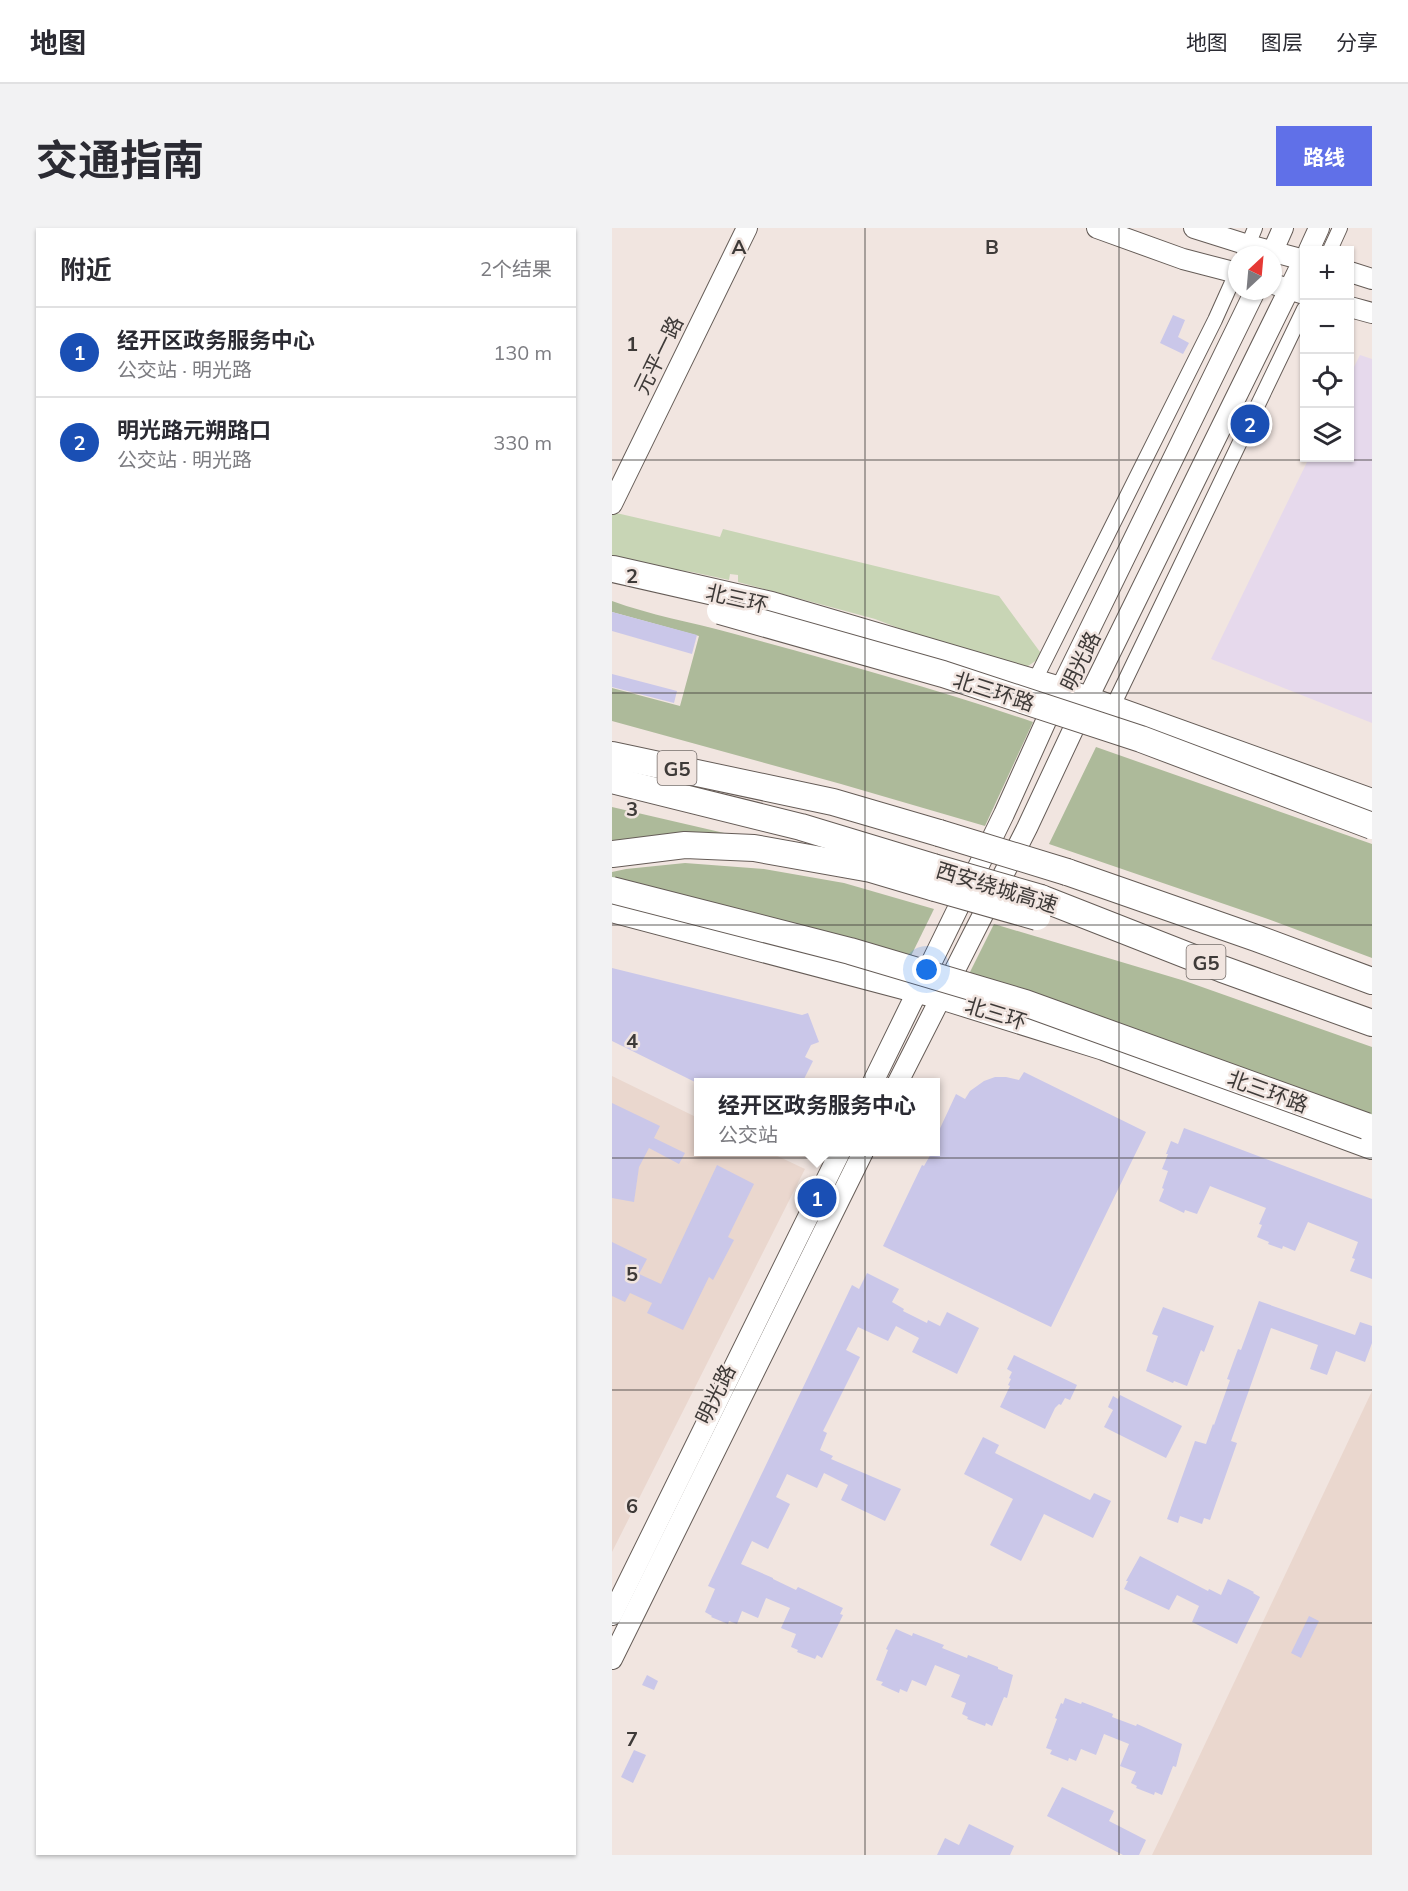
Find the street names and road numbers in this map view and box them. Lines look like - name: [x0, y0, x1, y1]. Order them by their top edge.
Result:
- street label: 元平一路: [628, 312, 688, 398]
- street label: 北三环: [703, 578, 771, 618]
- street label: 明光路: [1055, 627, 1105, 695]
- street label: 北三环路: [950, 666, 1038, 716]
- road number: G5: [658, 751, 696, 785]
- street label: 西安绕城高速: [933, 856, 1061, 918]
- road number: G5: [1186, 945, 1226, 979]
- street label: 北三环: [962, 991, 1030, 1035]
- street label: 北三环路: [1224, 1064, 1312, 1118]
- street label: 明光路: [690, 1360, 740, 1428]

